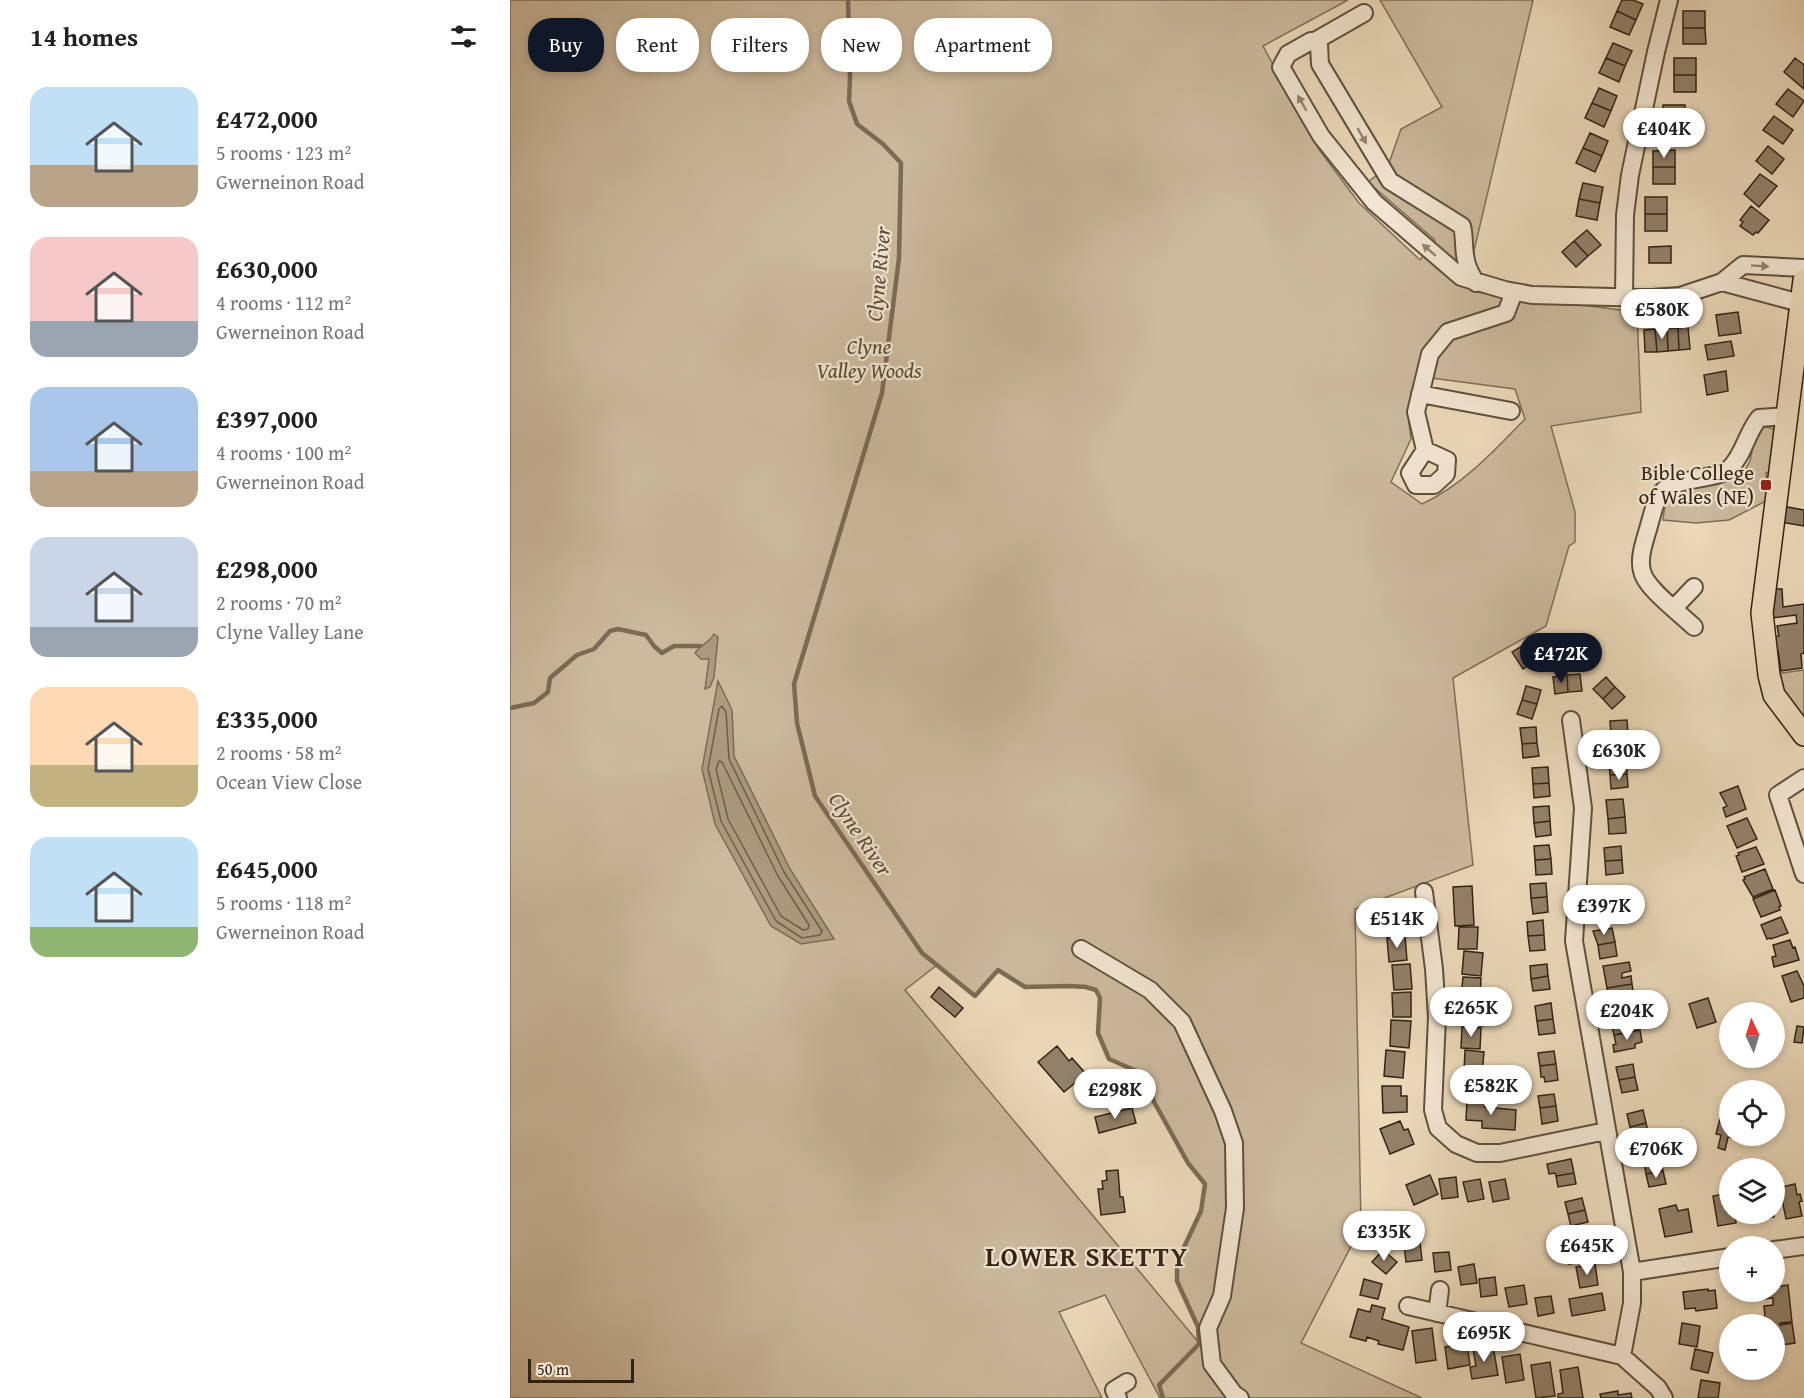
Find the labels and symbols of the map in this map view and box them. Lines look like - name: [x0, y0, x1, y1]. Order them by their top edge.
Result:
- one-way arrow: [1297, 94, 1307, 111]
- pin: £404K: [1622, 108, 1706, 159]
- one-way arrow: [1357, 128, 1368, 144]
- water label: Clyne River: [858, 224, 898, 323]
- one-way arrow: [1421, 243, 1436, 256]
- one-way arrow: [1750, 261, 1769, 270]
- pin: £580K: [1620, 289, 1704, 340]
- park label: Clyne Valley Woods: [816, 331, 922, 386]
- place label: Bible College of Wales (NE): [1638, 457, 1754, 512]
- marker: Bible College of Wales (NE): [1759, 478, 1773, 492]
- pin: £472K: [1519, 633, 1603, 684]
- pin: £630K: [1577, 730, 1661, 781]
- water label: Clyne River: [821, 786, 901, 883]
- pin: £397K: [1562, 885, 1646, 936]
- pin: £514K: [1355, 898, 1439, 949]
- pin: £265K: [1429, 987, 1513, 1038]
- pin: £204K: [1585, 990, 1669, 1041]
- north arrow: [1719, 1002, 1785, 1068]
- pin: £582K: [1449, 1065, 1533, 1116]
- pin: £298K: [1073, 1069, 1157, 1120]
- pin: £706K: [1614, 1128, 1698, 1179]
- pin: £335K: [1342, 1211, 1426, 1262]
- pin: £645K: [1545, 1225, 1629, 1276]
- district label: LOWER SKETTY: [985, 1236, 1189, 1276]
- pin: £695K: [1442, 1312, 1526, 1363]
- scale bar: [528, 1356, 634, 1384]

